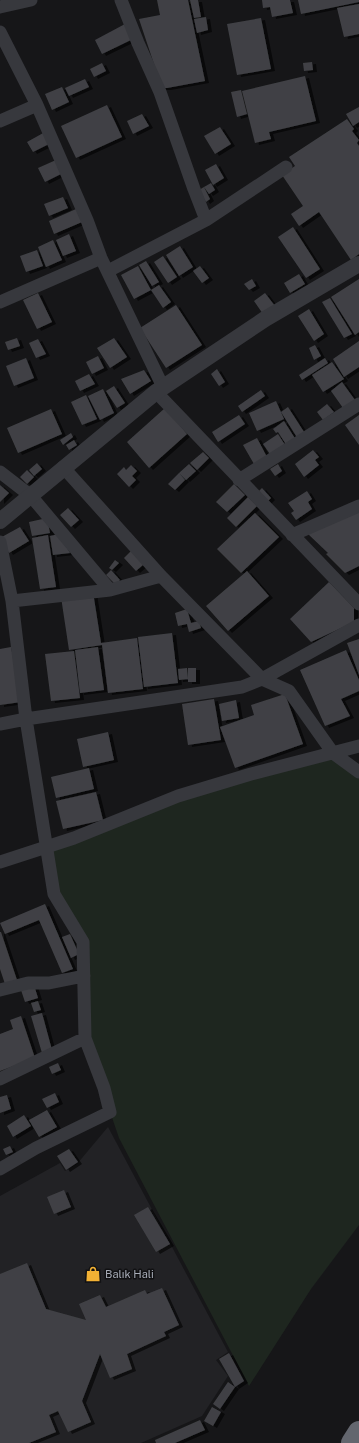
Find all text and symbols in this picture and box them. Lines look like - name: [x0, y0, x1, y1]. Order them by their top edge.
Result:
- shop icon: Balık Hali: [84, 1265, 102, 1283]
- place label: Balık Hali: [105, 1268, 154, 1280]

